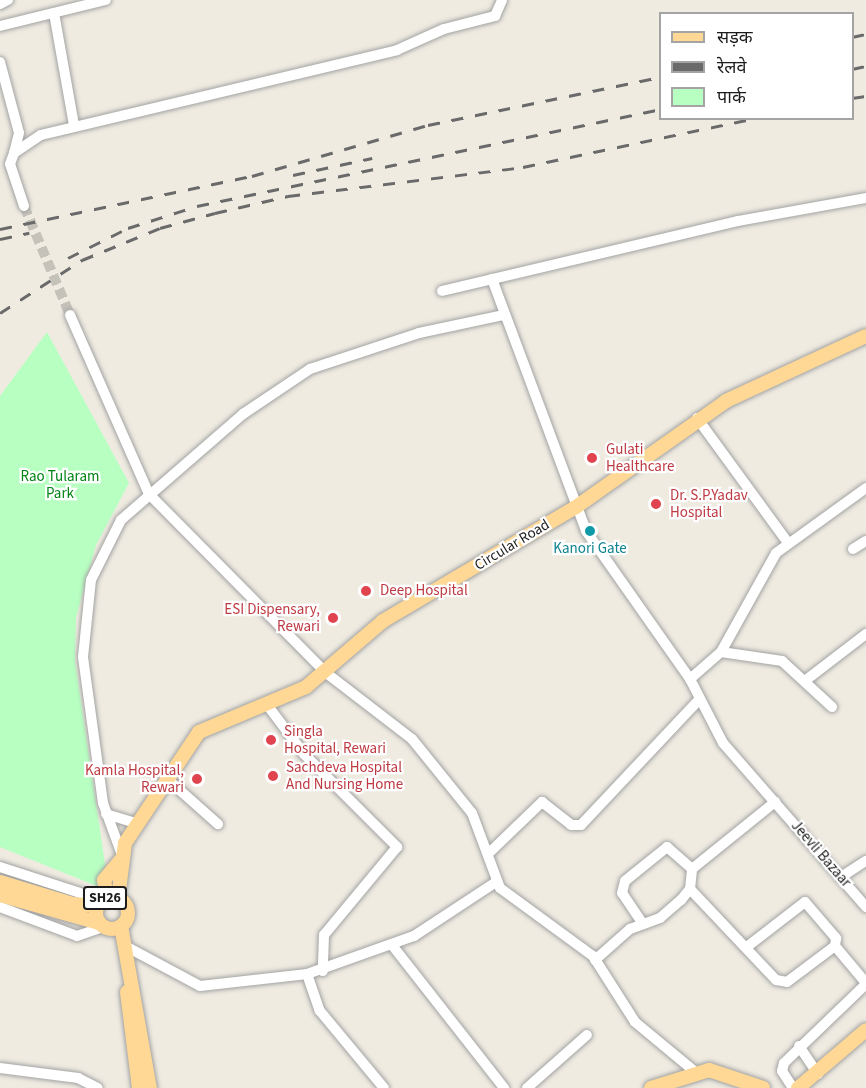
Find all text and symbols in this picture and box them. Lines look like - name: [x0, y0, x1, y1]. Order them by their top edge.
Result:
- legend: [659, 12, 854, 120]
- text: सड़क: [717, 25, 753, 50]
- text: रेलवे: [717, 55, 747, 80]
- text: पार्क: [717, 85, 746, 110]
- place label: Gulati Healthcare: [606, 440, 674, 475]
- marker: Gulati Healthcare: [583, 449, 601, 467]
- park label: Rao Tularam Park: [21, 467, 99, 502]
- place label: Dr. S.P.Yadav Hospital: [670, 486, 748, 521]
- marker: Dr. S.P.Yadav Hospital: [647, 495, 665, 513]
- street label: Circular Road: [471, 516, 553, 574]
- marker: Kanori Gate: [583, 524, 597, 538]
- place label: Kanori Gate: [553, 540, 627, 558]
- marker: Deep Hospital: [357, 582, 375, 600]
- place label: Deep Hospital: [380, 582, 468, 600]
- place label: ESI Dispensary, Rewari: [224, 600, 320, 635]
- marker: ESI Dispensary, Rewari: [324, 609, 342, 627]
- place label: Singla Hospital, Rewari: [284, 722, 386, 757]
- marker: Singla Hospital, Rewari: [262, 731, 280, 749]
- place label: Sachdeva Hospital And Nursing Home: [286, 758, 403, 793]
- place label: Kamla Hospital, Rewari: [85, 761, 184, 796]
- marker: Sachdeva Hospital And Nursing Home: [264, 767, 282, 785]
- marker: Kamla Hospital, Rewari: [188, 770, 206, 788]
- street label: Jeevli Bazaar: [787, 817, 855, 891]
- road number: SH26: [82, 887, 128, 909]

